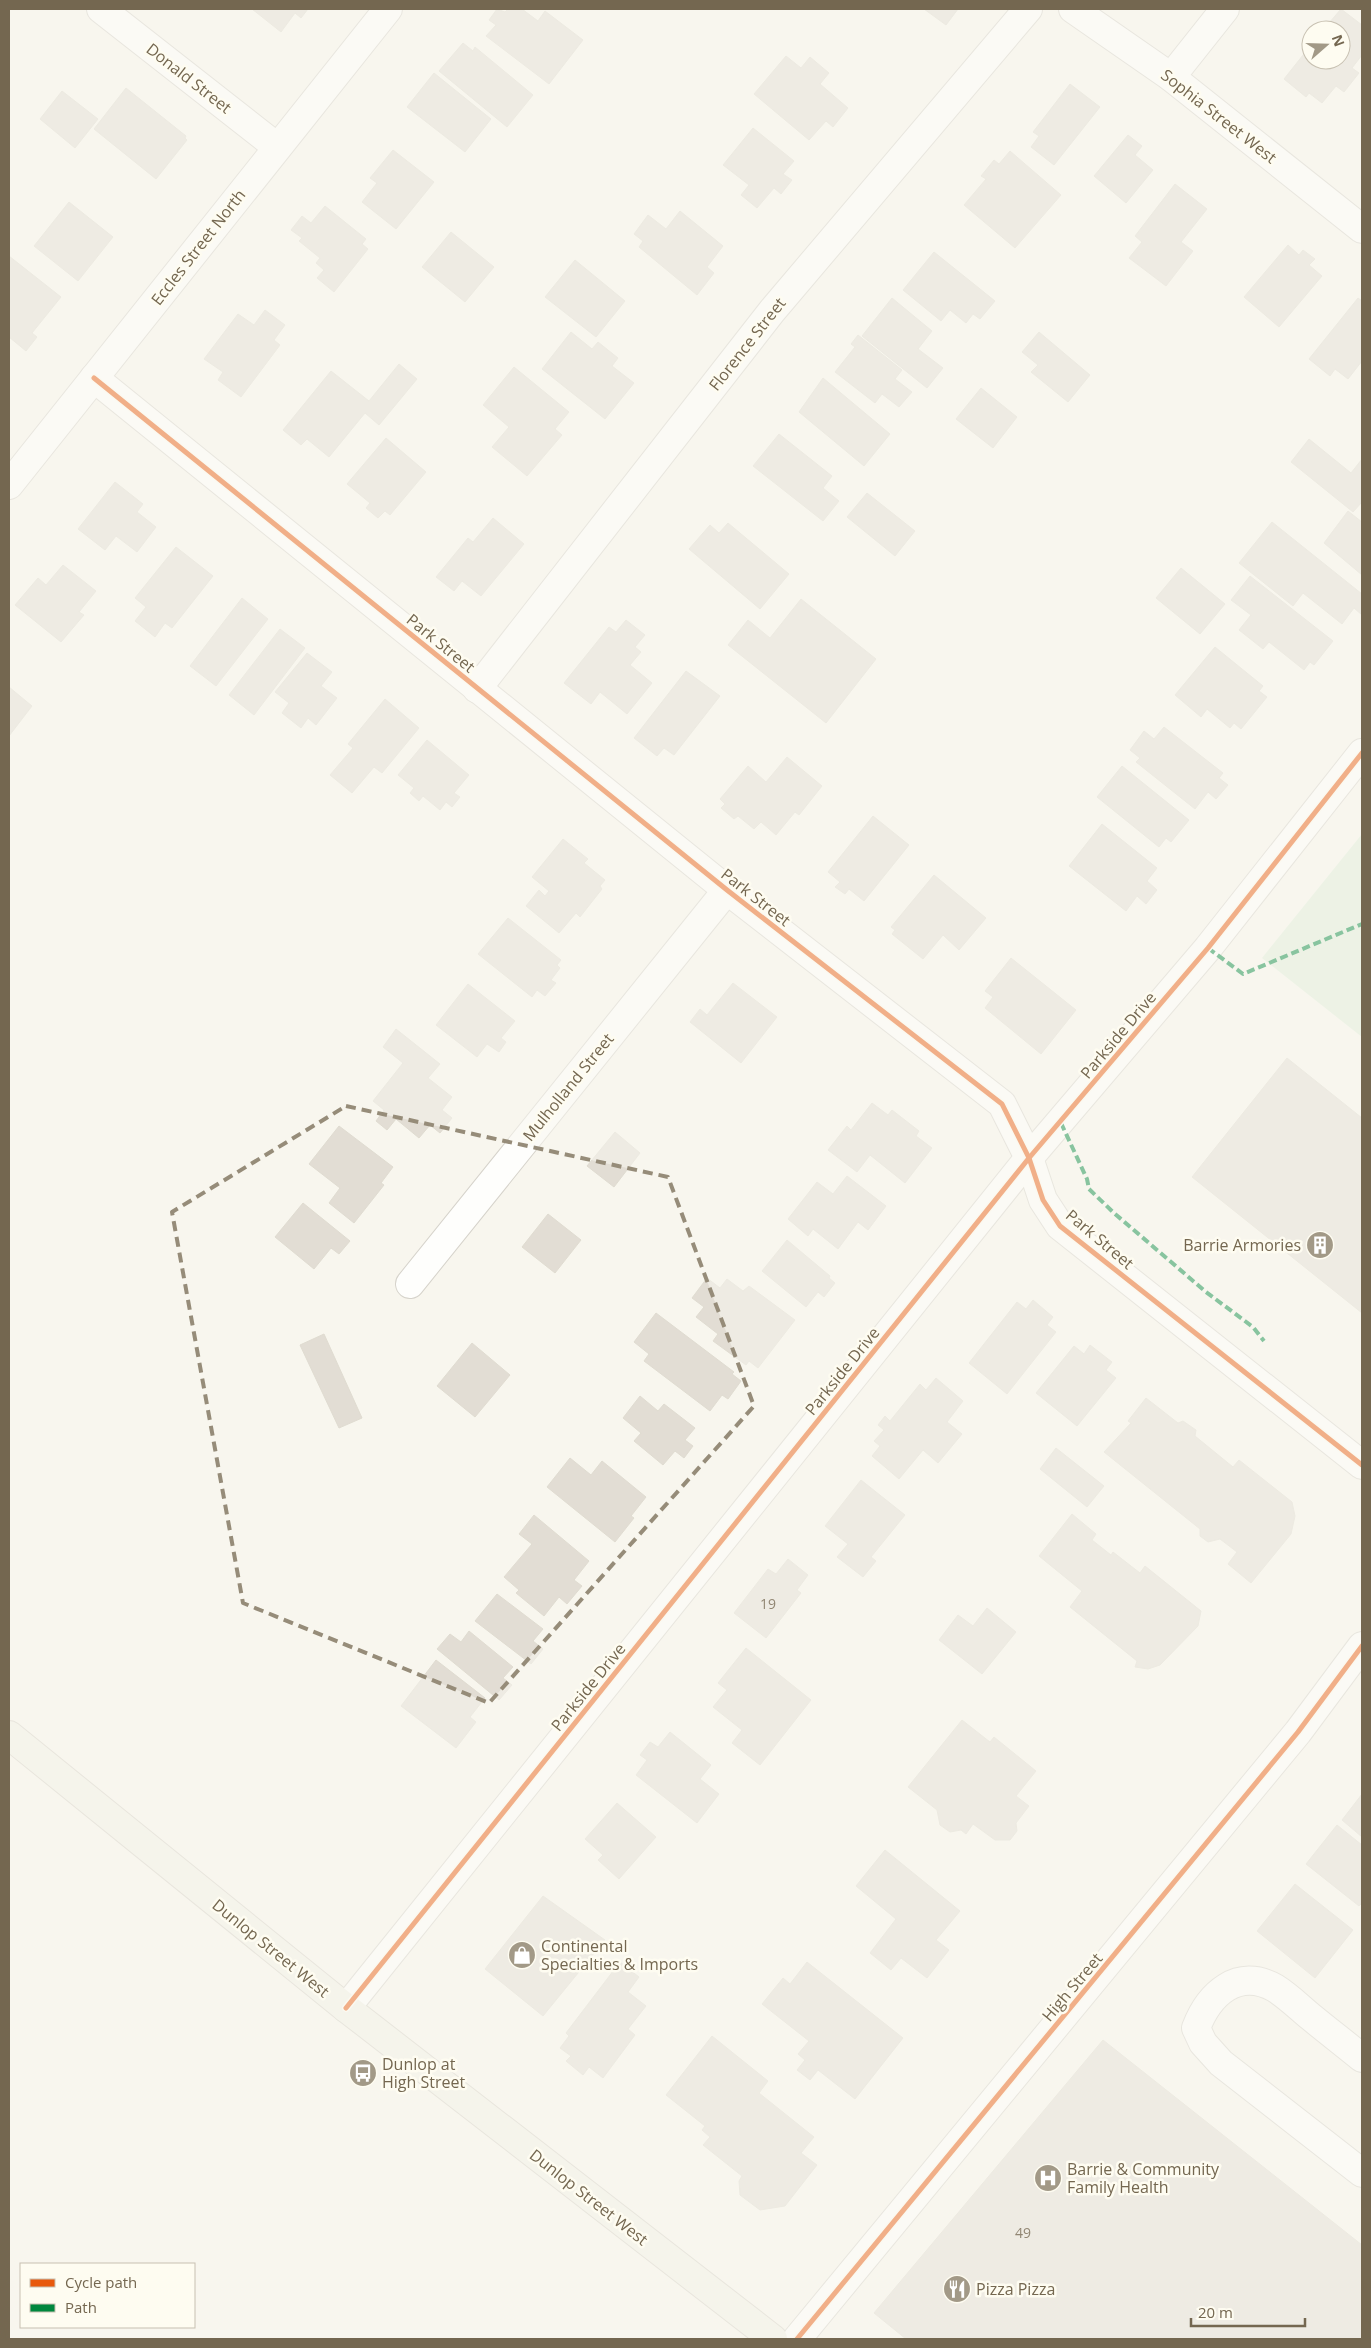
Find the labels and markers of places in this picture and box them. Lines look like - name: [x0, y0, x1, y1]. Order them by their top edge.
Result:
- building icon: Barrie Armories: [1305, 1230, 1335, 1260]
- place label: Barrie Armories: [1183, 1234, 1301, 1256]
- place label: Continental Specialties & Imports: [541, 1935, 698, 1975]
- shop icon: Continental Specialties & Imports: [507, 1940, 537, 1970]
- place label: Dunlop at High Street: [382, 2053, 465, 2093]
- bus stop icon: Dunlop at High Street: [348, 2058, 378, 2088]
- place label: Barrie & Community Family Health: [1067, 2158, 1220, 2198]
- hospital icon: Barrie & Community Family Health: [1033, 2163, 1063, 2193]
- restaurant icon: Pizza Pizza: [942, 2274, 972, 2304]
- place label: Pizza Pizza: [976, 2278, 1055, 2300]

